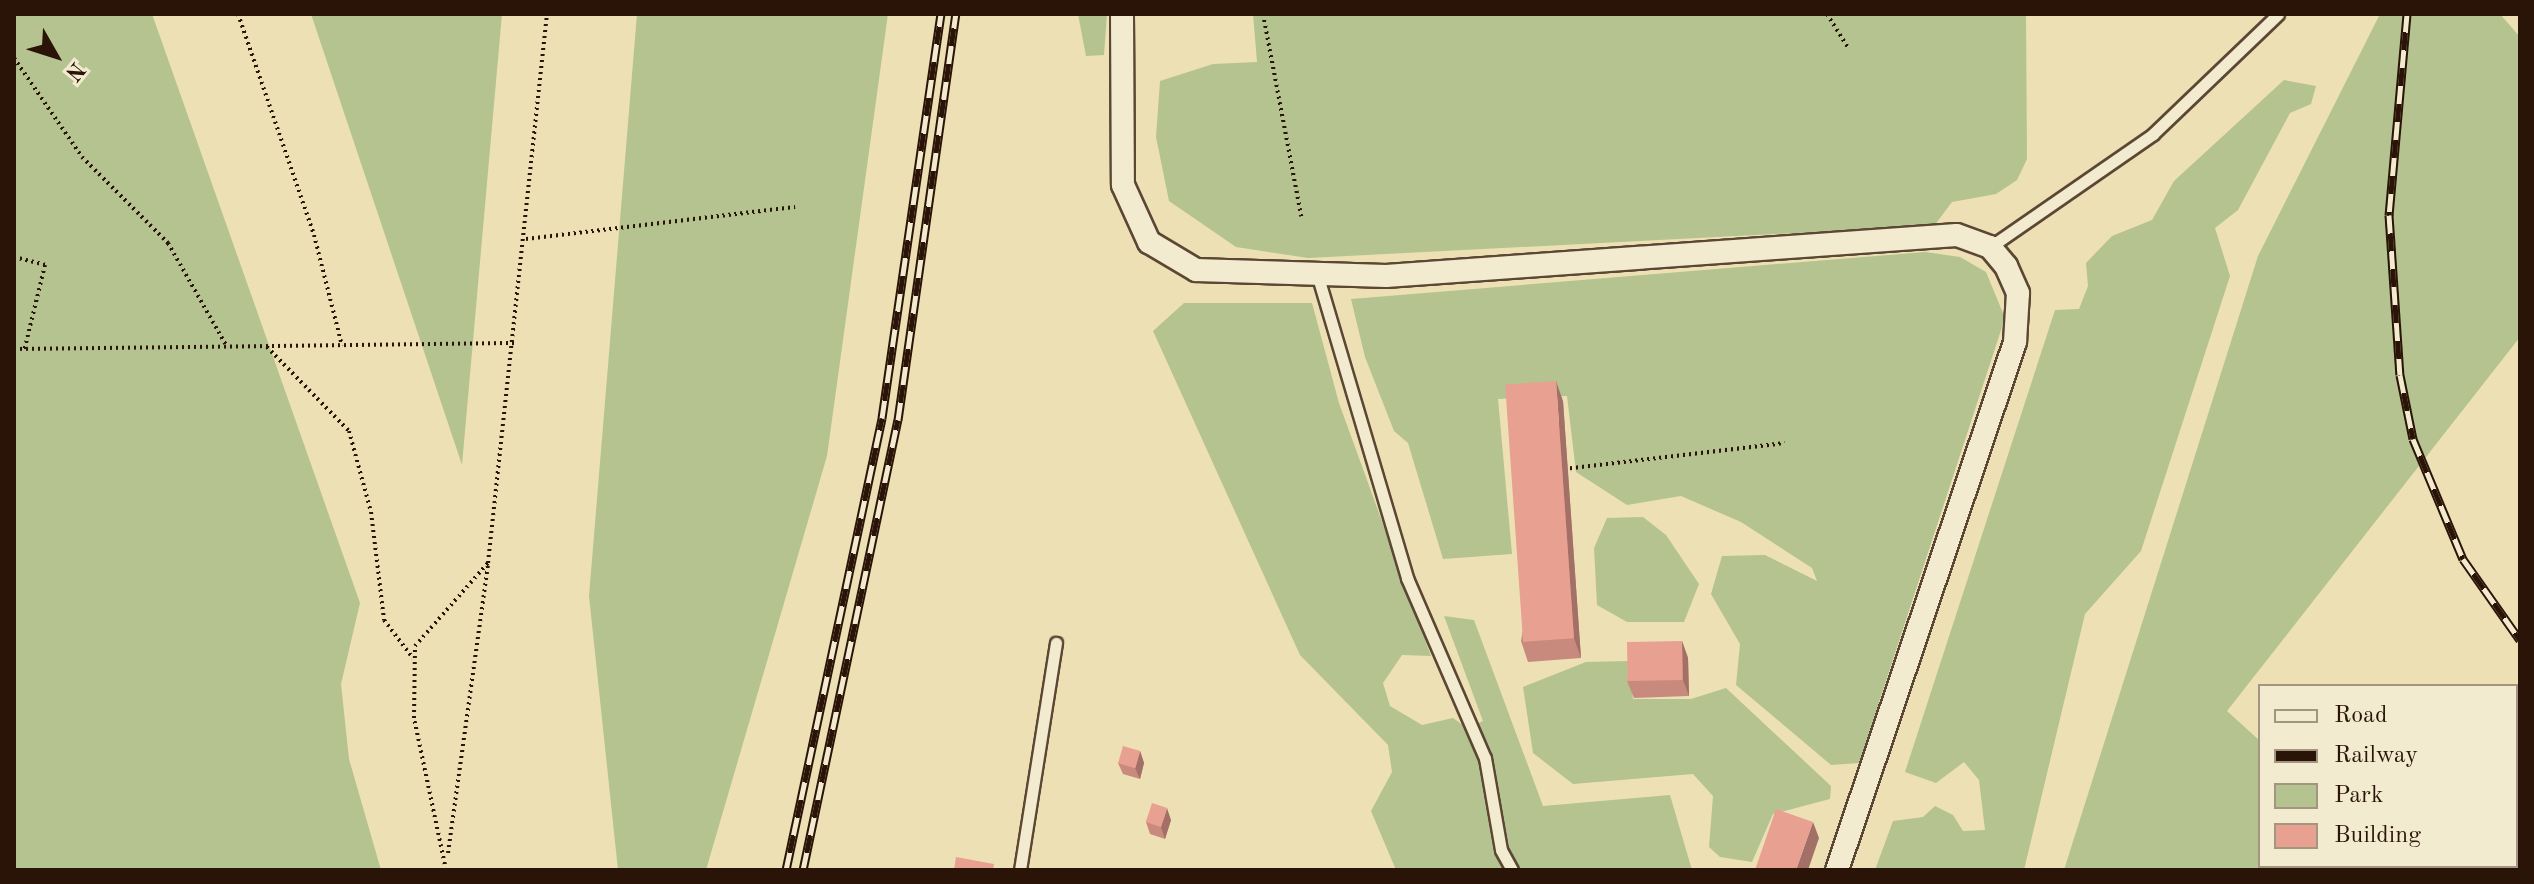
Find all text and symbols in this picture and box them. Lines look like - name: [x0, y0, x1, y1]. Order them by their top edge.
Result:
- north arrow: [16, 16, 96, 96]
- text: N: [61, 58, 88, 85]
- legend: [2258, 684, 2518, 868]
- text: Road: [2334, 704, 2387, 728]
- text: Railway: [2334, 744, 2418, 768]
- text: Park: [2334, 784, 2383, 808]
- text: Building: [2334, 824, 2421, 848]

